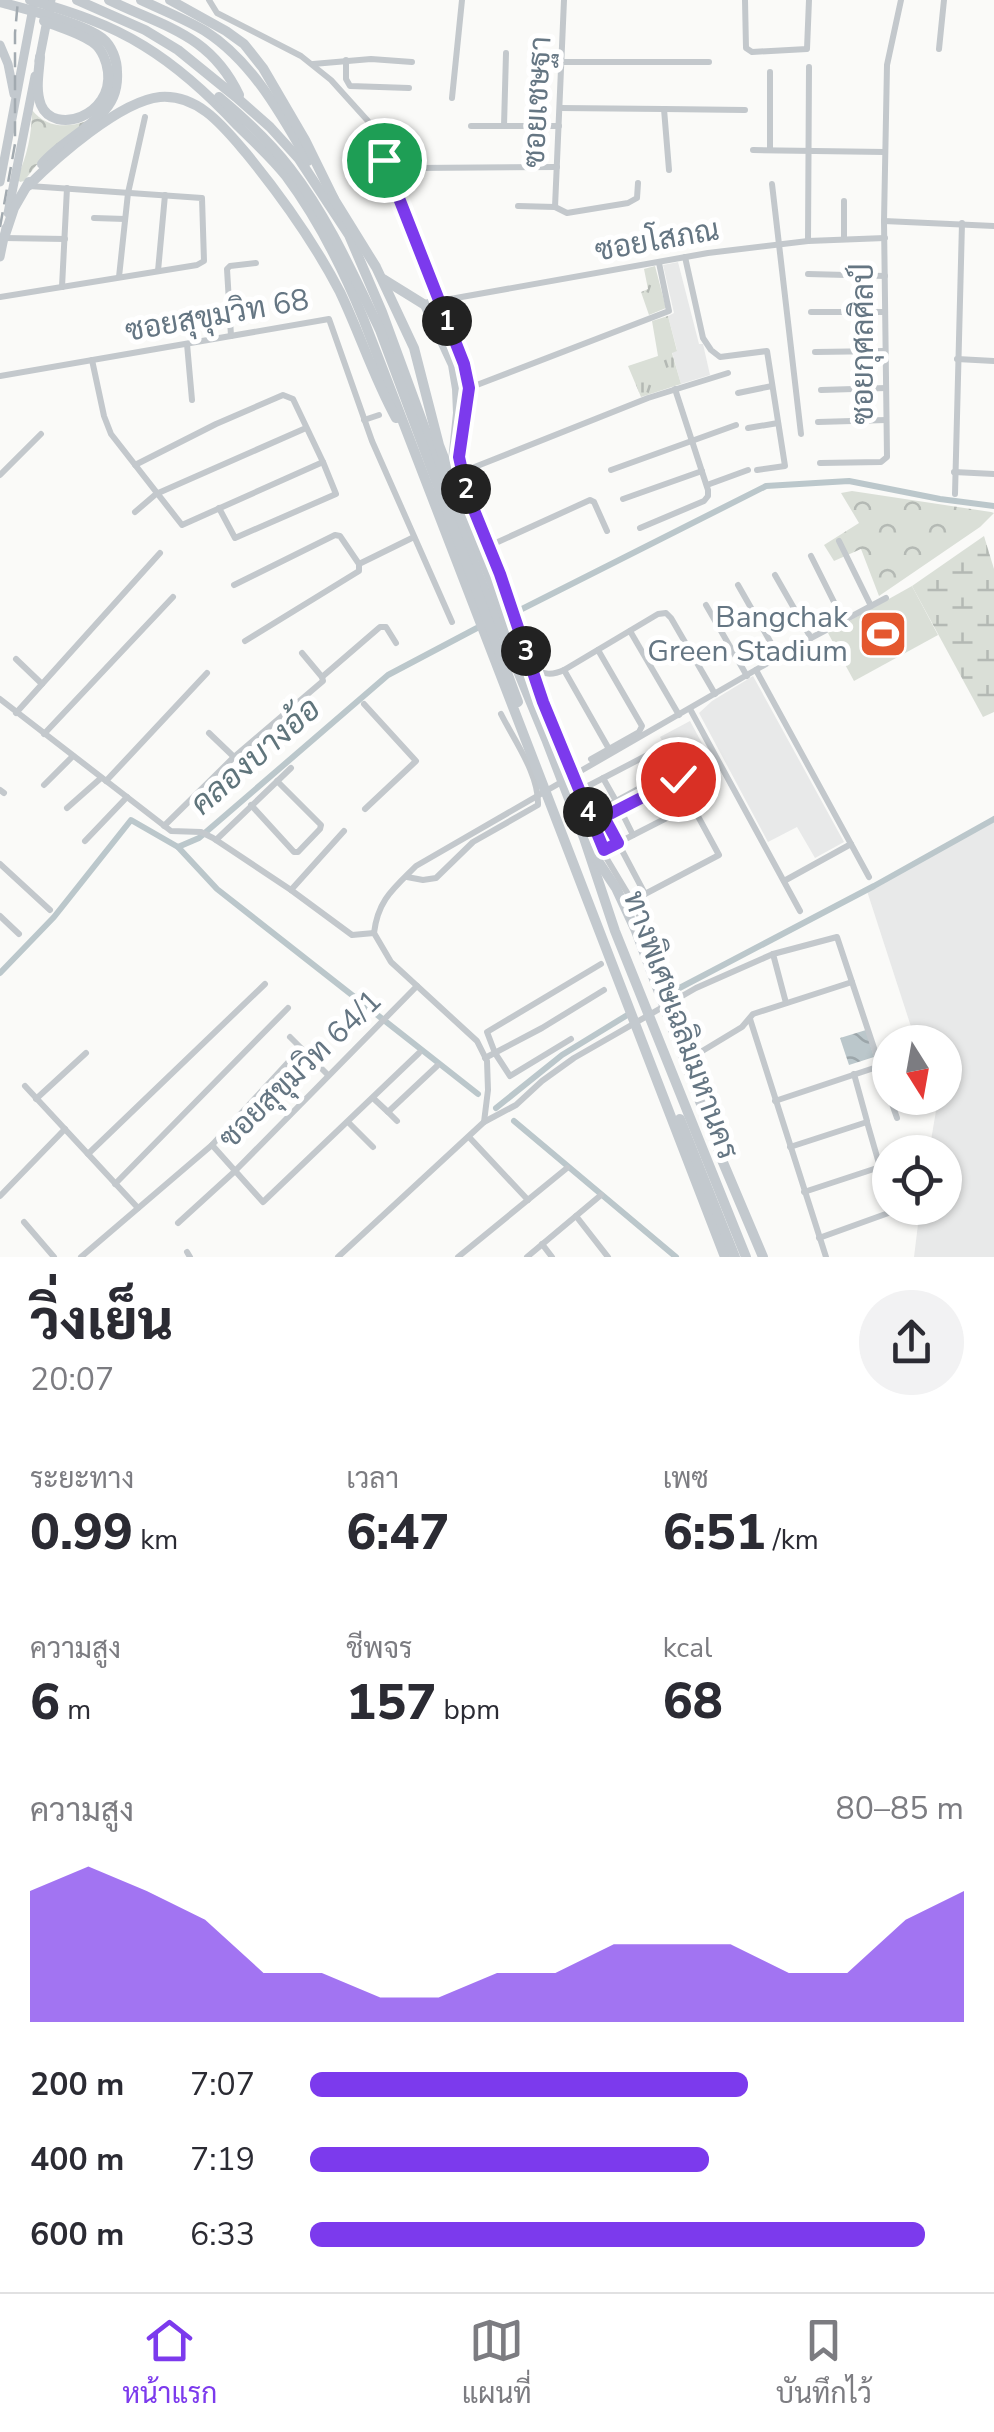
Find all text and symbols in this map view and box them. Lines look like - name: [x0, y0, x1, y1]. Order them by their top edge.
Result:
- street label: ซอยเชษฐา: [514, 35, 561, 169]
- pin: [342, 118, 427, 203]
- icon: arrive: [357, 133, 412, 188]
- street label: ซอยโสภณ: [592, 209, 722, 272]
- street label: ซอยกุศลศิลป์: [843, 263, 884, 425]
- street label: ซอยสุขุมวิท 68: [122, 279, 312, 352]
- pin: 1: [422, 296, 472, 346]
- text: 1: [439, 302, 455, 340]
- pin: 2: [441, 464, 491, 514]
- text: 2: [458, 470, 474, 508]
- place label: Bangchak Green Stadium: [647, 597, 849, 672]
- sports icon: Bangchak Green Stadium: [857, 608, 909, 660]
- pin: 3: [501, 626, 551, 676]
- text: 3: [518, 632, 534, 670]
- water label: คลองบางอ้อ: [181, 688, 330, 825]
- pin: [636, 737, 721, 822]
- icon: check: [651, 752, 706, 807]
- pin: 4: [563, 787, 613, 837]
- text: 4: [580, 793, 596, 831]
- street label: ทางพิเศษเฉลิมมหานคร: [613, 885, 748, 1165]
- street label: ซอยสุขุมวิท 64/1: [210, 981, 391, 1158]
- north arrow: [872, 1025, 962, 1115]
- map controls: [872, 1025, 962, 1225]
- button: locate: [872, 1135, 962, 1225]
- text: วิ่งเย็น: [30, 1283, 174, 1358]
- button: share: [859, 1290, 964, 1395]
- text: 20:07: [30, 1358, 114, 1401]
- text: ระยะทาง: [30, 1460, 134, 1498]
- text: เวลา: [346, 1460, 399, 1498]
- text: เพซ: [663, 1460, 709, 1498]
- text: 0.99: [30, 1498, 133, 1567]
- text: 6:47: [346, 1498, 449, 1567]
- text: 6:51: [663, 1498, 766, 1567]
- text: km: [133, 1521, 178, 1559]
- text: /km: [766, 1521, 819, 1559]
- text: kcal: [663, 1629, 712, 1667]
- text: ความสูง: [30, 1630, 121, 1668]
- text: ชีพจร: [346, 1630, 413, 1668]
- text: 68: [663, 1667, 723, 1736]
- text: 6: [30, 1668, 60, 1737]
- text: 157: [346, 1668, 436, 1737]
- text: m: [60, 1691, 91, 1729]
- text: bpm: [436, 1691, 500, 1729]
- text: 80–85 m: [836, 1787, 964, 1830]
- text: ความสูง: [30, 1789, 134, 1832]
- text: 200 m: [30, 2063, 124, 2106]
- text: 7:07: [190, 2063, 255, 2106]
- text: 400 m: [30, 2138, 124, 2181]
- text: 7:19: [190, 2138, 255, 2181]
- text: 600 m: [30, 2213, 124, 2256]
- text: 6:33: [190, 2213, 255, 2256]
- tab: หน้าแรก: [122, 2313, 217, 2413]
- tab: แผนที่: [462, 2313, 532, 2413]
- tab: บันทึกไว้: [776, 2313, 872, 2413]

